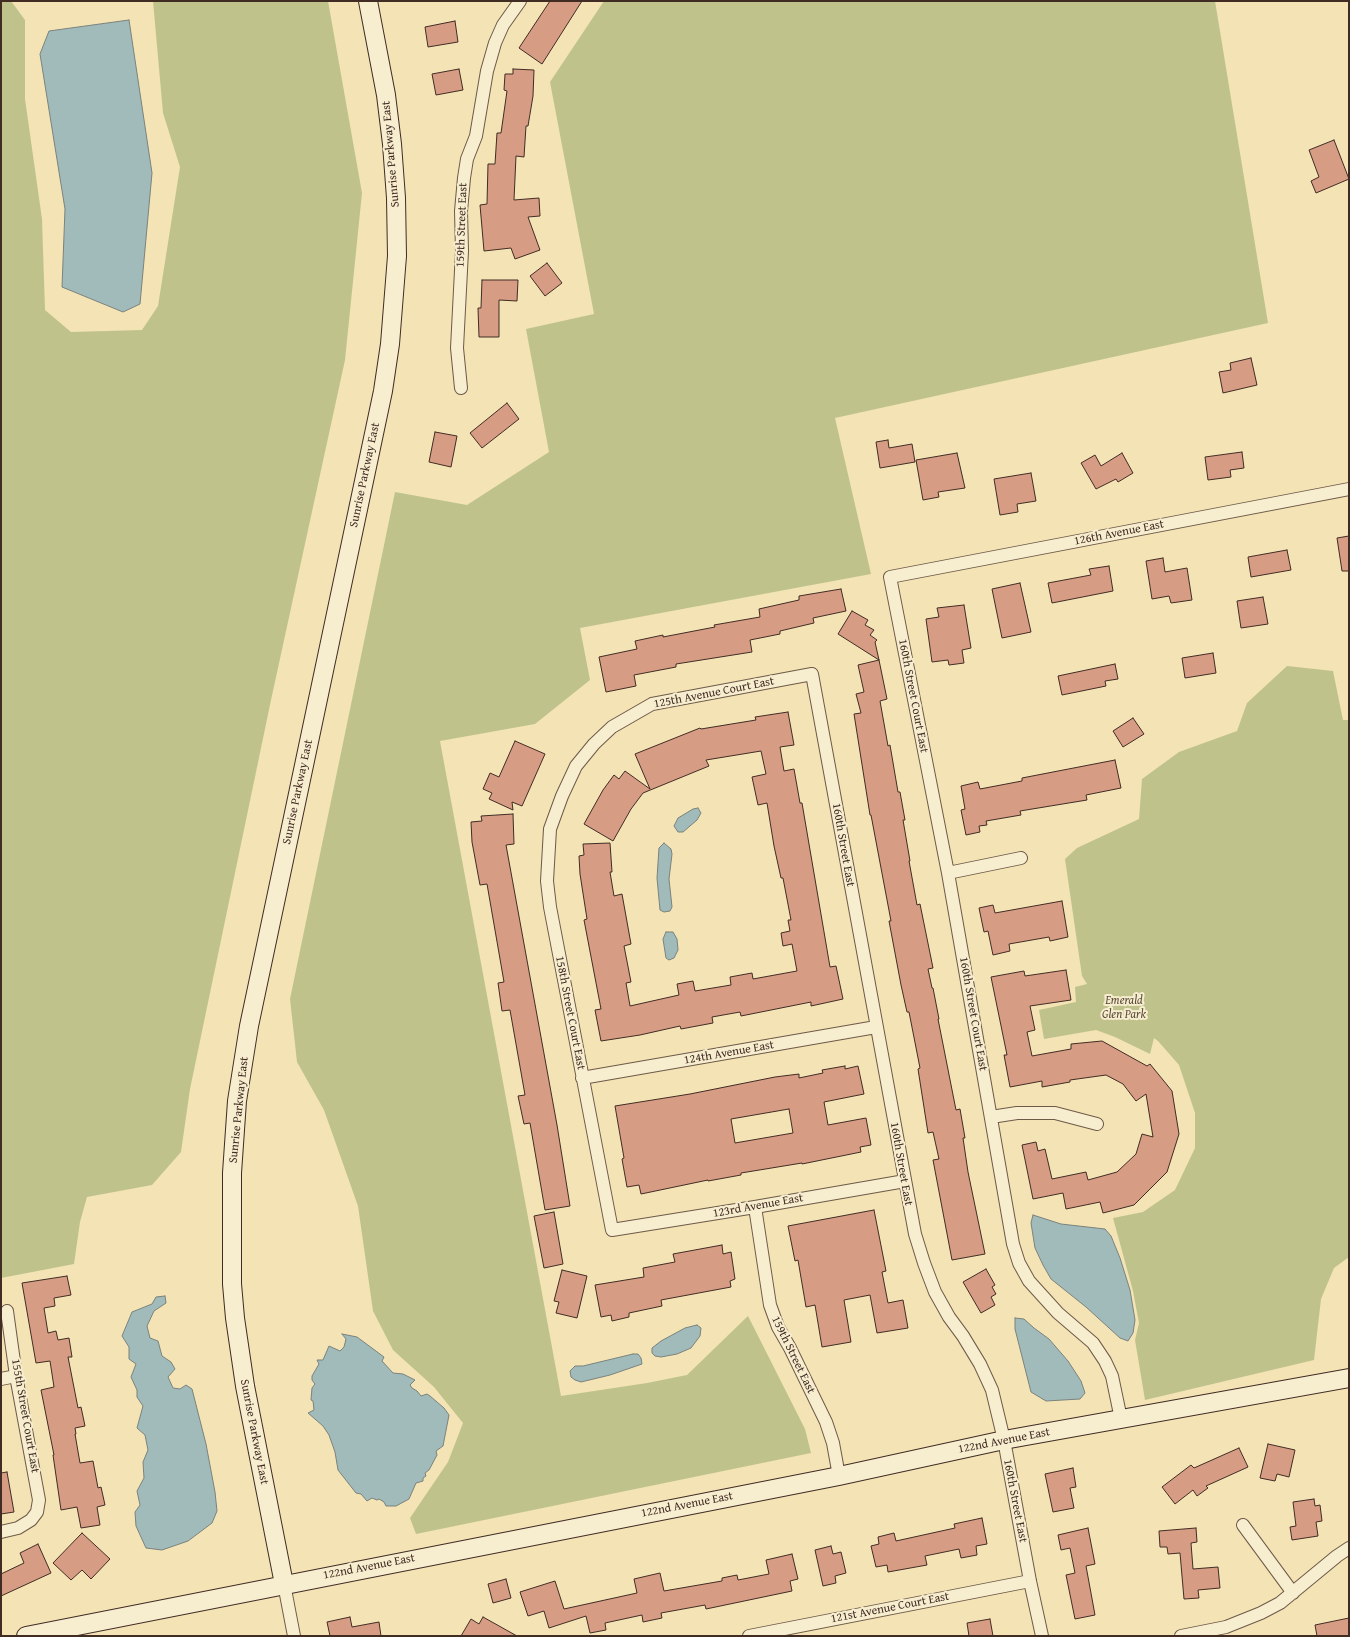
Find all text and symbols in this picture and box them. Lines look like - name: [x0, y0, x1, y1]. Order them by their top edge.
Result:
- street label: Sunrise Parkway East: [379, 100, 403, 208]
- street label: 159th Street East: [453, 182, 471, 268]
- street label: Sunrise Parkway East: [347, 421, 383, 529]
- street label: 126th Avenue East: [1073, 517, 1165, 549]
- street label: 160th Street Court East: [895, 638, 931, 754]
- street label: 125th Avenue Court East: [653, 674, 775, 712]
- street label: Sunrise Parkway East: [280, 738, 316, 846]
- street label: 160th Street East: [829, 802, 857, 888]
- street label: 158th Street Court East: [552, 955, 588, 1071]
- street label: 160th Street Court East: [956, 956, 990, 1072]
- park label: Emerald Glen Park: [1102, 994, 1146, 1022]
- street label: 124th Avenue East: [683, 1038, 775, 1068]
- street label: Sunrise Parkway East: [226, 1056, 252, 1164]
- street label: 160th Street East: [887, 1121, 915, 1207]
- street label: 123rd Avenue East: [712, 1191, 804, 1221]
- street label: 159th Street East: [768, 1314, 818, 1396]
- street label: 155th Street Court East: [8, 1358, 42, 1474]
- street label: Sunrise Parkway East: [237, 1378, 271, 1486]
- street label: 122nd Avenue East: [957, 1425, 1051, 1457]
- street label: 160th Street East: [1000, 1458, 1030, 1544]
- street label: 122nd Avenue East: [640, 1489, 734, 1521]
- street label: 122nd Avenue East: [322, 1551, 416, 1583]
- street label: 121st Avenue Court East: [830, 1589, 950, 1627]

